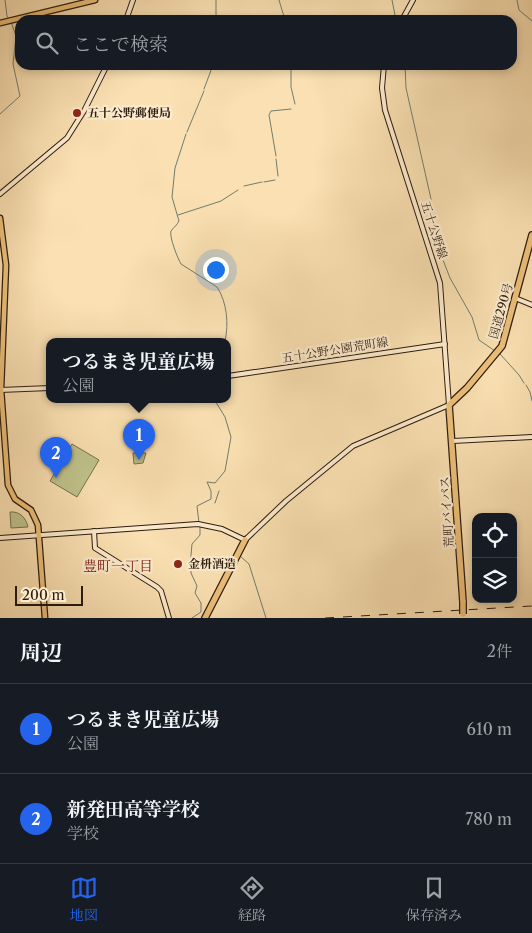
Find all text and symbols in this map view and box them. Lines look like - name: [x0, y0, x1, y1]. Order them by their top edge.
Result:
- search box: [15, 15, 517, 70]
- icon: search: [33, 29, 61, 57]
- text: ここで検索: [73, 33, 168, 56]
- place label: 五十公野郵便局: [87, 105, 171, 120]
- marker: 五十公野郵便局: [71, 107, 83, 119]
- street label: 五十公野線: [418, 199, 451, 261]
- your location: [203, 257, 229, 283]
- street label: 国道290号: [485, 281, 516, 341]
- street label: 五十公野公園荒町線: [280, 334, 389, 365]
- popup: [46, 338, 231, 403]
- text: つるまき児童広場: [62, 350, 215, 373]
- text: 公園: [62, 375, 95, 395]
- pin: 1: [123, 419, 155, 460]
- pin: 2: [40, 437, 72, 478]
- street label: 荒町バイパス: [437, 476, 456, 548]
- map controls: [472, 513, 517, 603]
- button: locate: [472, 513, 517, 558]
- place label: 金枡酒造: [188, 556, 236, 571]
- district label: 豊町一丁目: [83, 557, 153, 575]
- marker: 金枡酒造: [172, 558, 184, 570]
- button: layers: [472, 558, 517, 603]
- scale bar: [15, 583, 82, 606]
- text: 200 m: [22, 586, 65, 604]
- text: 周辺: [20, 640, 62, 665]
- text: 2件: [487, 641, 512, 661]
- text: つるまき児童広場: [67, 708, 219, 731]
- text: 1: [32, 719, 40, 739]
- text: 610 m: [467, 719, 512, 739]
- text: 公園: [67, 733, 99, 753]
- text: 新発田高等学校: [67, 798, 200, 821]
- text: 2: [31, 809, 41, 829]
- text: 780 m: [465, 809, 512, 829]
- text: 学校: [67, 823, 99, 843]
- tab: 地図: [70, 874, 98, 924]
- tab: 経路: [238, 874, 266, 924]
- tab: 保存済み: [406, 874, 462, 924]

